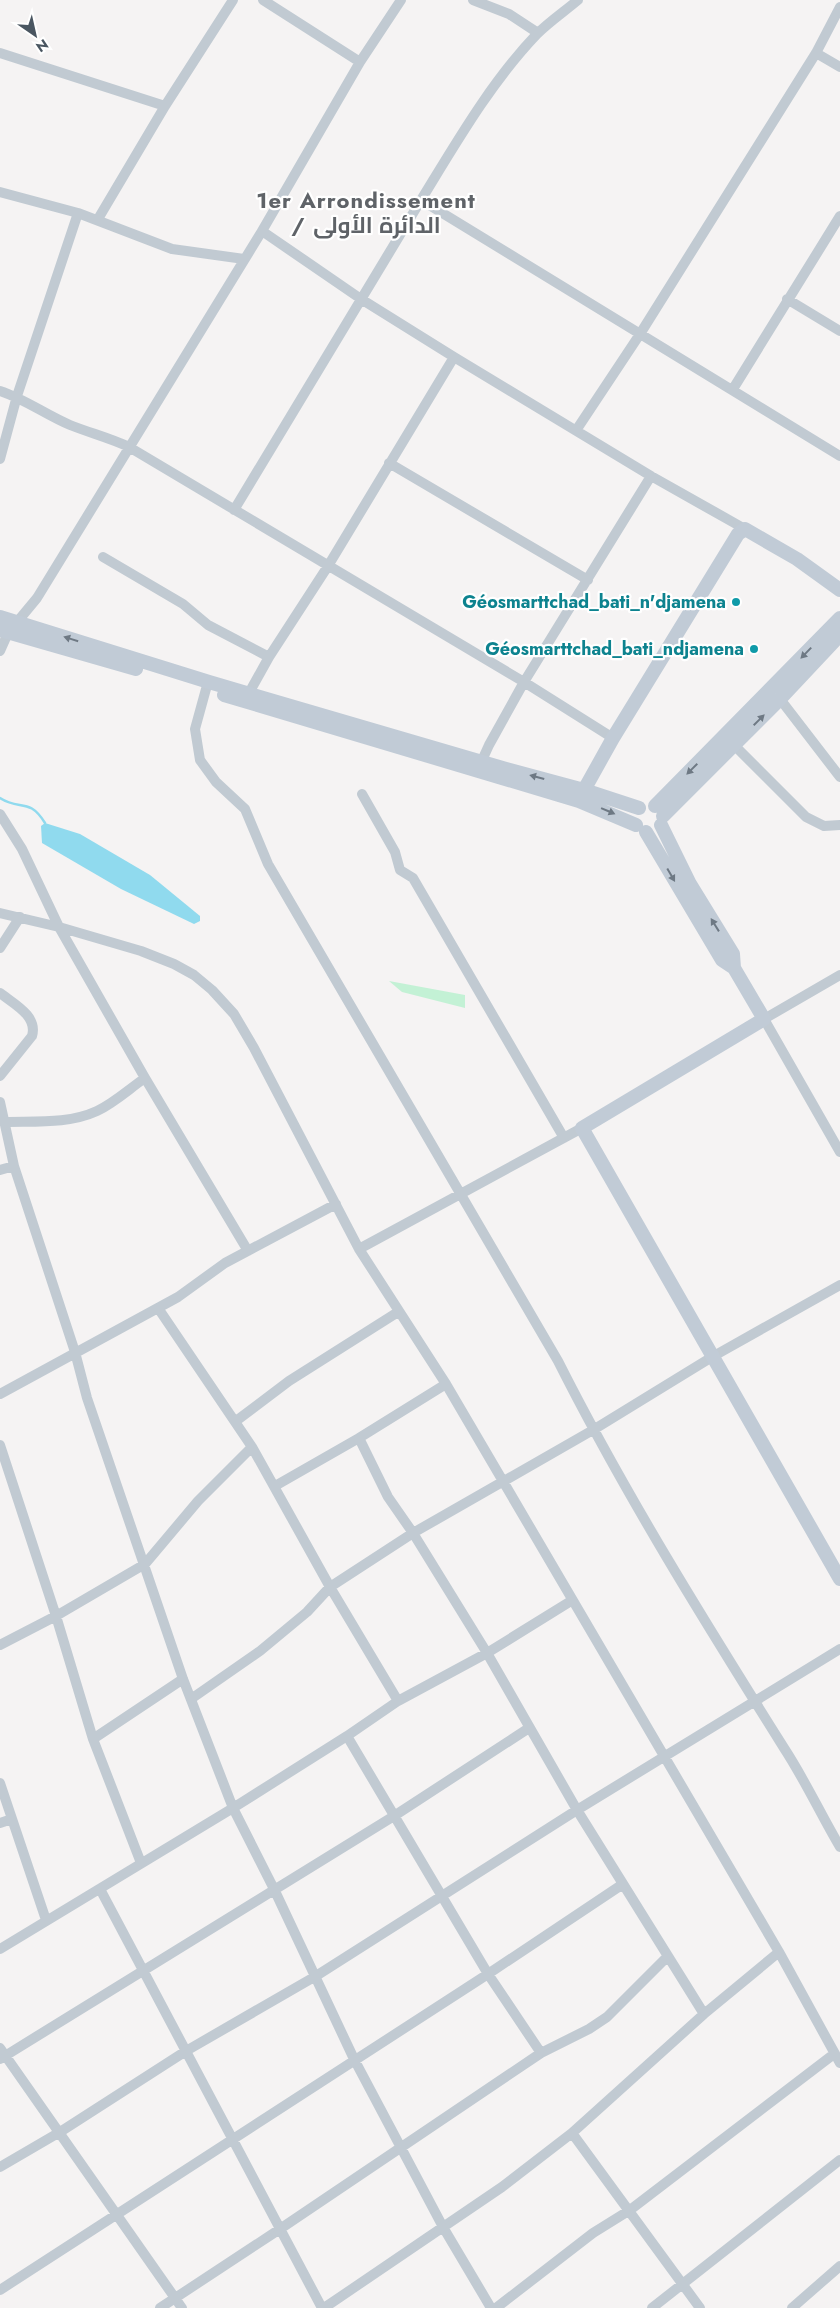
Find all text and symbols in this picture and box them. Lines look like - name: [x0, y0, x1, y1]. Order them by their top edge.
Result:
- north arrow: [10, 10, 60, 60]
- text: N: [32, 34, 52, 57]
- district label: 1er Arrondissement / الدائرة الأولى: [256, 184, 476, 241]
- place label: Géosmarttchad_bati_n'djamena: [462, 589, 726, 615]
- marker: Géosmarttchad_bati_n'djamena: [730, 596, 742, 608]
- one-way arrow: [63, 635, 78, 643]
- place label: Géosmarttchad_bati_ndjamena: [485, 636, 744, 662]
- marker: Géosmarttchad_bati_ndjamena: [748, 643, 760, 655]
- one-way arrow: [800, 646, 812, 658]
- one-way arrow: [753, 714, 765, 726]
- one-way arrow: [687, 763, 699, 775]
- one-way arrow: [530, 773, 545, 781]
- one-way arrow: [601, 808, 615, 816]
- one-way arrow: [666, 868, 675, 881]
- one-way arrow: [710, 918, 719, 931]

